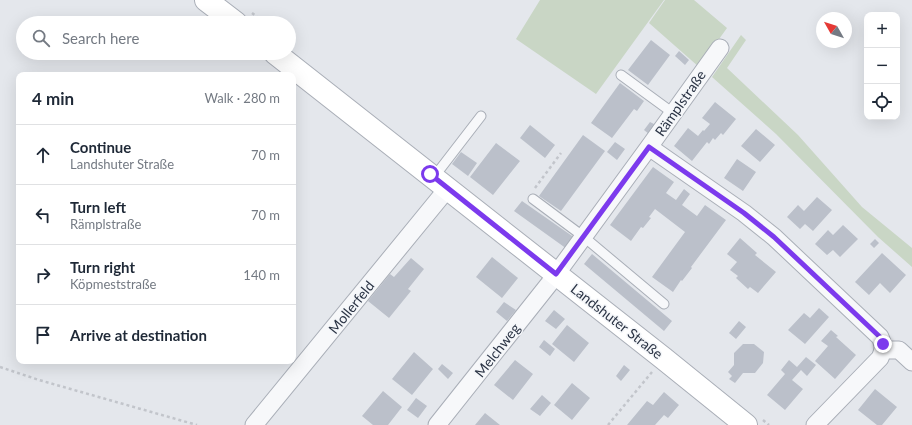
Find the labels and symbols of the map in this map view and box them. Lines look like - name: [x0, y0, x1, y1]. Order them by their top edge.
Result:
- north arrow: [816, 12, 852, 48]
- street label: Rämplstraße: [651, 67, 709, 139]
- route start: [421, 165, 439, 183]
- street label: Mollerfeld: [325, 277, 377, 337]
- street label: Landshuter Straße: [568, 280, 666, 362]
- street label: Melchweg: [471, 320, 523, 380]
- route end: [874, 335, 892, 353]

